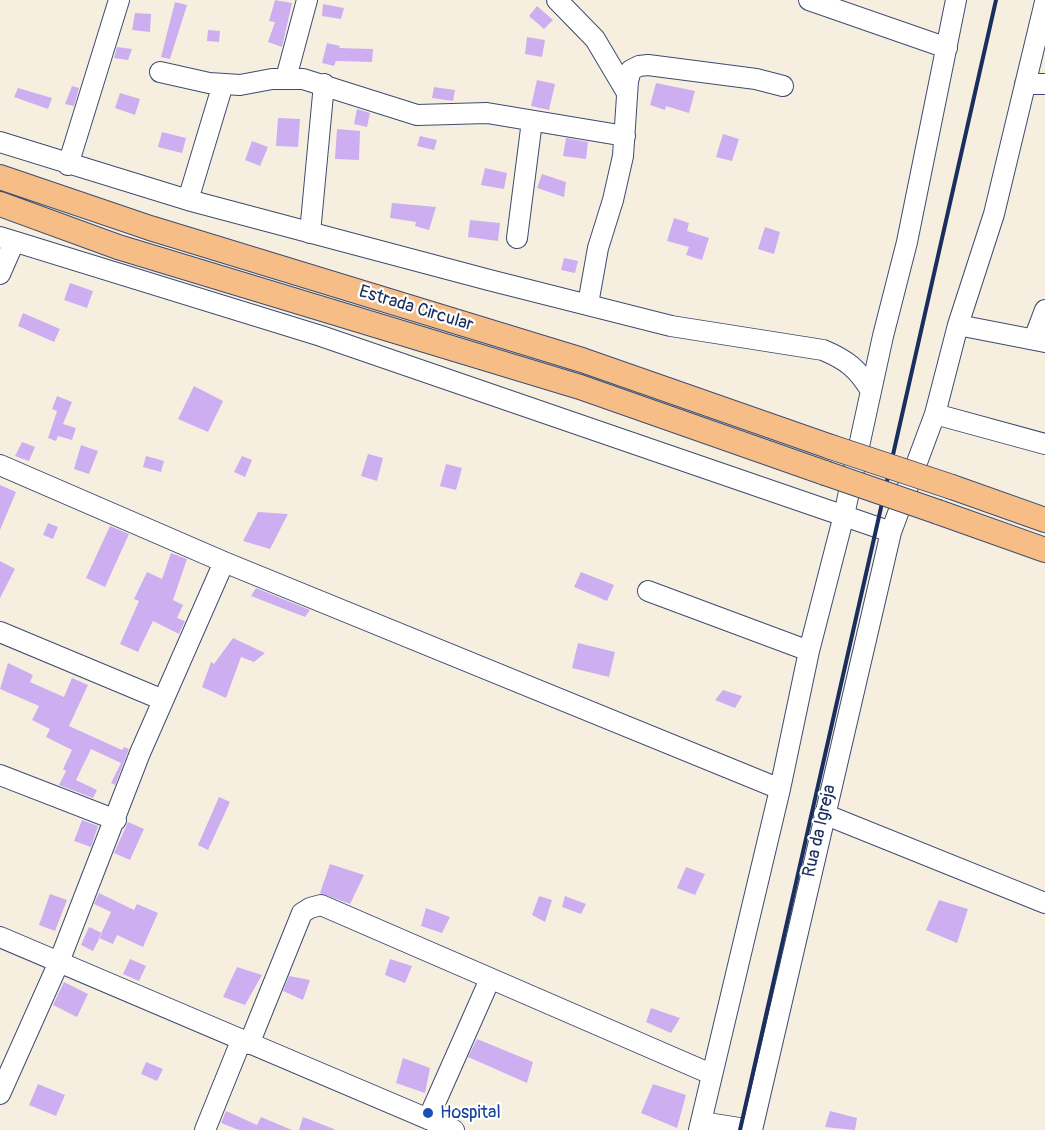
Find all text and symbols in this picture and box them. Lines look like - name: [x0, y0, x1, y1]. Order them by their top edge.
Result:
- street label: Estrada Circular: [356, 281, 476, 337]
- street label: Rua da Igreja: [799, 783, 841, 879]
- place label: Hospital: [440, 1102, 501, 1124]
- marker: Hospital: [421, 1106, 435, 1120]

